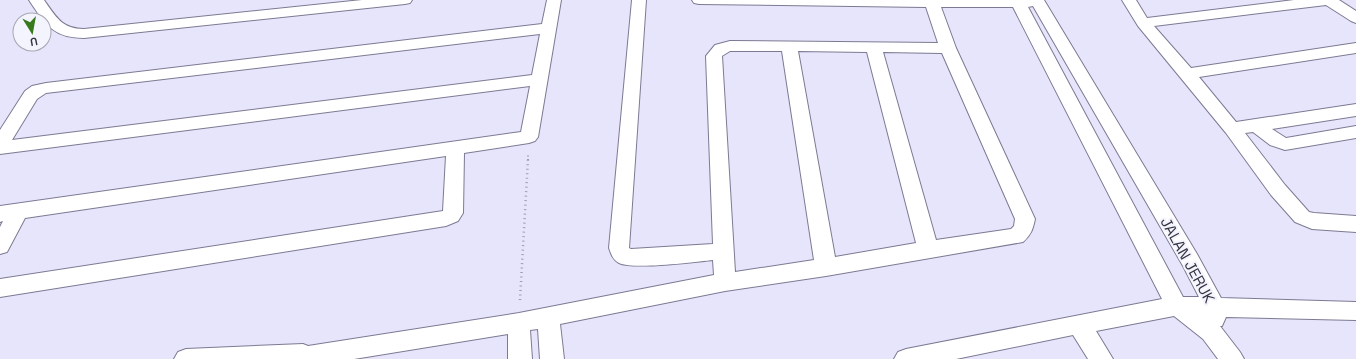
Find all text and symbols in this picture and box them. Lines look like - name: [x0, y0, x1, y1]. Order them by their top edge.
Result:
- north arrow: [12, 12, 52, 52]
- text: U: [29, 34, 39, 49]
- street label: JALAN JERUK: [1157, 214, 1219, 306]

